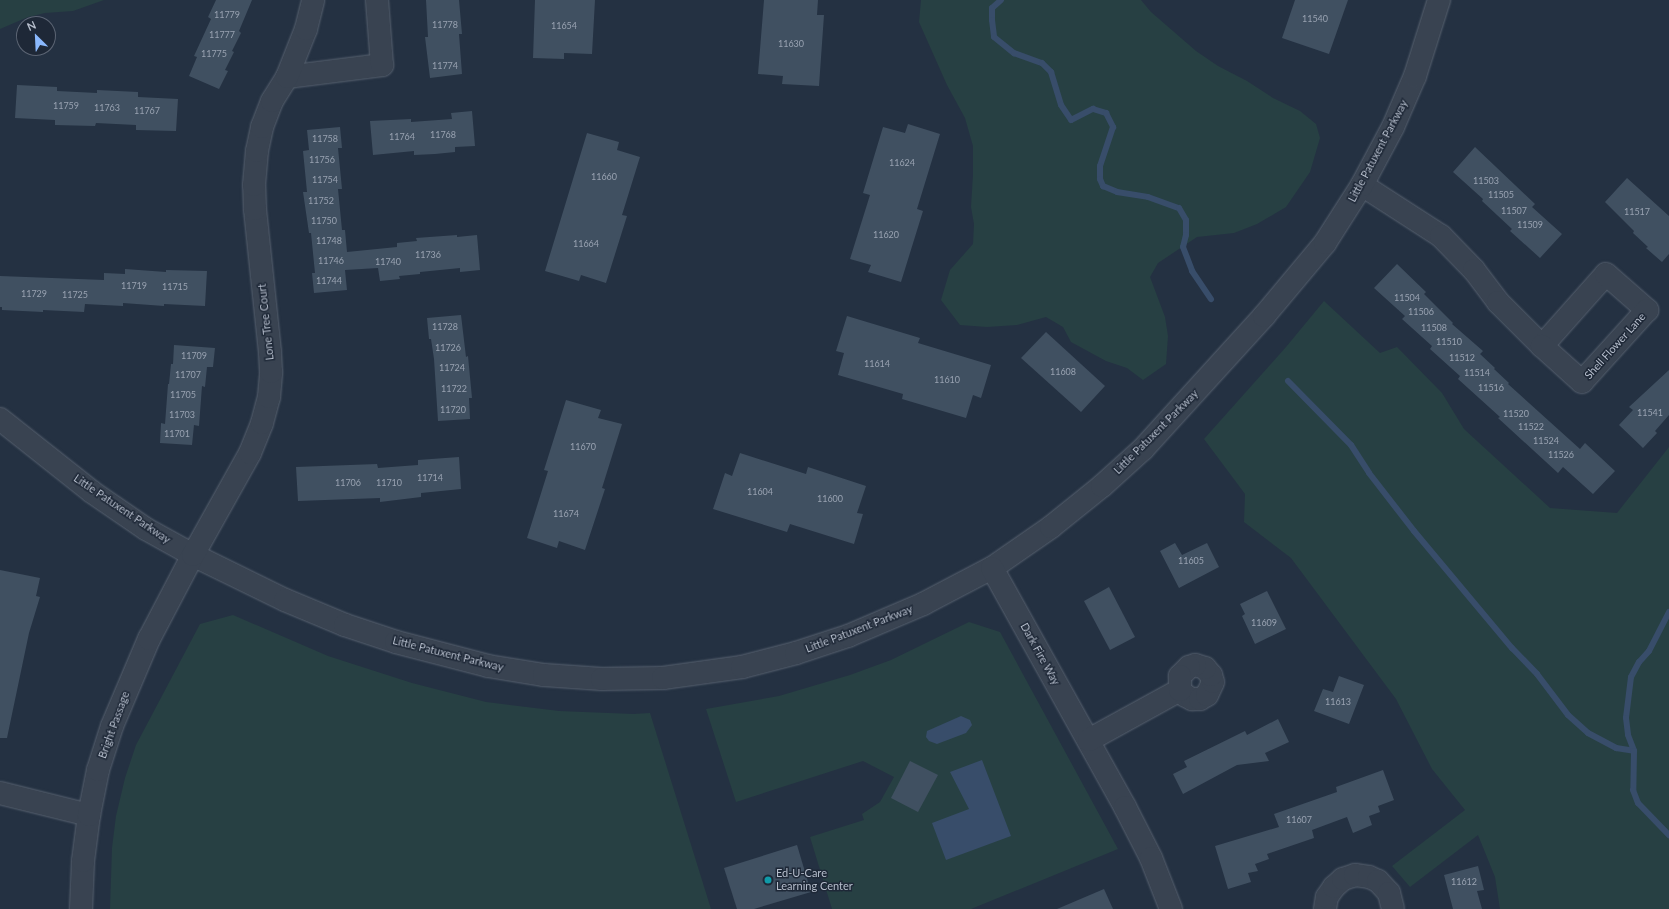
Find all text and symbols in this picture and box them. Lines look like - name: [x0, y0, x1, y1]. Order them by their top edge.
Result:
- house number: 11779: [214, 10, 240, 20]
- house number: 11540: [1302, 14, 1328, 24]
- north arrow: [16, 16, 56, 56]
- text: N: [25, 18, 38, 33]
- house number: 11778: [432, 20, 458, 30]
- house number: 11654: [551, 21, 577, 31]
- house number: 11777: [209, 30, 235, 40]
- house number: 11630: [778, 39, 804, 49]
- house number: 11775: [201, 49, 227, 59]
- house number: 11774: [432, 61, 458, 71]
- street label: Little Patuxent Parkway: [1345, 98, 1411, 204]
- house number: 11759: [53, 101, 79, 111]
- house number: 11763: [94, 103, 120, 113]
- house number: 11767: [134, 106, 160, 116]
- house number: 11768: [430, 130, 456, 140]
- house number: 11764: [389, 132, 415, 142]
- house number: 11758: [312, 134, 338, 144]
- house number: 11756: [309, 155, 335, 165]
- house number: 11624: [889, 158, 915, 168]
- house number: 11660: [591, 172, 617, 182]
- house number: 11754: [312, 175, 338, 185]
- house number: 11503: [1473, 176, 1499, 186]
- house number: 11505: [1488, 190, 1514, 200]
- house number: 11752: [308, 196, 334, 206]
- house number: 11507: [1501, 206, 1527, 216]
- house number: 11517: [1624, 207, 1650, 217]
- house number: 11750: [311, 216, 337, 226]
- house number: 11509: [1517, 220, 1543, 230]
- house number: 11620: [873, 230, 899, 240]
- house number: 11748: [316, 236, 342, 246]
- house number: 11664: [573, 239, 599, 249]
- house number: 11736: [415, 250, 441, 260]
- house number: 11746: [318, 256, 344, 266]
- house number: 11740: [375, 257, 401, 267]
- house number: 11744: [316, 276, 342, 286]
- house number: 11719: [121, 281, 147, 291]
- house number: 11715: [162, 282, 188, 292]
- street label: Lone Tree Court: [255, 283, 277, 361]
- house number: 11729: [21, 289, 47, 299]
- house number: 11725: [62, 290, 88, 300]
- house number: 11504: [1394, 293, 1420, 303]
- house number: 11506: [1408, 307, 1434, 317]
- street label: Shell Flower Lane: [1582, 310, 1648, 382]
- house number: 11728: [432, 322, 458, 332]
- house number: 11508: [1421, 323, 1447, 333]
- house number: 11510: [1436, 337, 1462, 347]
- house number: 11726: [435, 343, 461, 353]
- house number: 11709: [181, 351, 207, 361]
- house number: 11512: [1449, 353, 1475, 363]
- house number: 11614: [864, 359, 890, 369]
- house number: 11724: [439, 363, 465, 373]
- house number: 11608: [1050, 367, 1076, 377]
- house number: 11514: [1464, 368, 1490, 378]
- house number: 11707: [175, 370, 201, 380]
- house number: 11610: [934, 375, 960, 385]
- house number: 11516: [1478, 383, 1504, 393]
- house number: 11722: [441, 384, 467, 394]
- street label: Little Patuxent Parkway: [1111, 387, 1201, 477]
- house number: 11705: [170, 390, 196, 400]
- house number: 11720: [440, 405, 466, 415]
- house number: 11541: [1637, 408, 1663, 418]
- house number: 11520: [1503, 409, 1529, 419]
- house number: 11703: [169, 410, 195, 420]
- house number: 11522: [1518, 422, 1544, 432]
- house number: 11701: [164, 429, 190, 439]
- house number: 11524: [1533, 436, 1559, 446]
- house number: 11670: [570, 442, 596, 452]
- house number: 11526: [1548, 450, 1574, 460]
- street label: Little Patuxent Parkway: [71, 472, 173, 546]
- house number: 11714: [417, 473, 443, 483]
- house number: 11706: [335, 478, 361, 488]
- house number: 11710: [376, 478, 402, 488]
- house number: 11604: [747, 487, 773, 497]
- house number: 11600: [817, 494, 843, 504]
- house number: 11674: [553, 509, 579, 519]
- house number: 11605: [1178, 556, 1204, 566]
- street label: Little Patuxent Parkway: [803, 602, 915, 656]
- house number: 11609: [1251, 618, 1277, 628]
- street label: Dark Fire Way: [1017, 621, 1063, 687]
- street label: Little Patuxent Parkway: [391, 634, 505, 674]
- street label: Bright Passage: [96, 690, 132, 760]
- house number: 11613: [1325, 697, 1351, 707]
- house number: 11607: [1286, 815, 1312, 825]
- place label: Ed-U-Care Learning Center: [776, 867, 853, 893]
- marker: Ed-U-Care Learning Center: [763, 875, 773, 885]
- house number: 11612: [1451, 877, 1477, 887]

